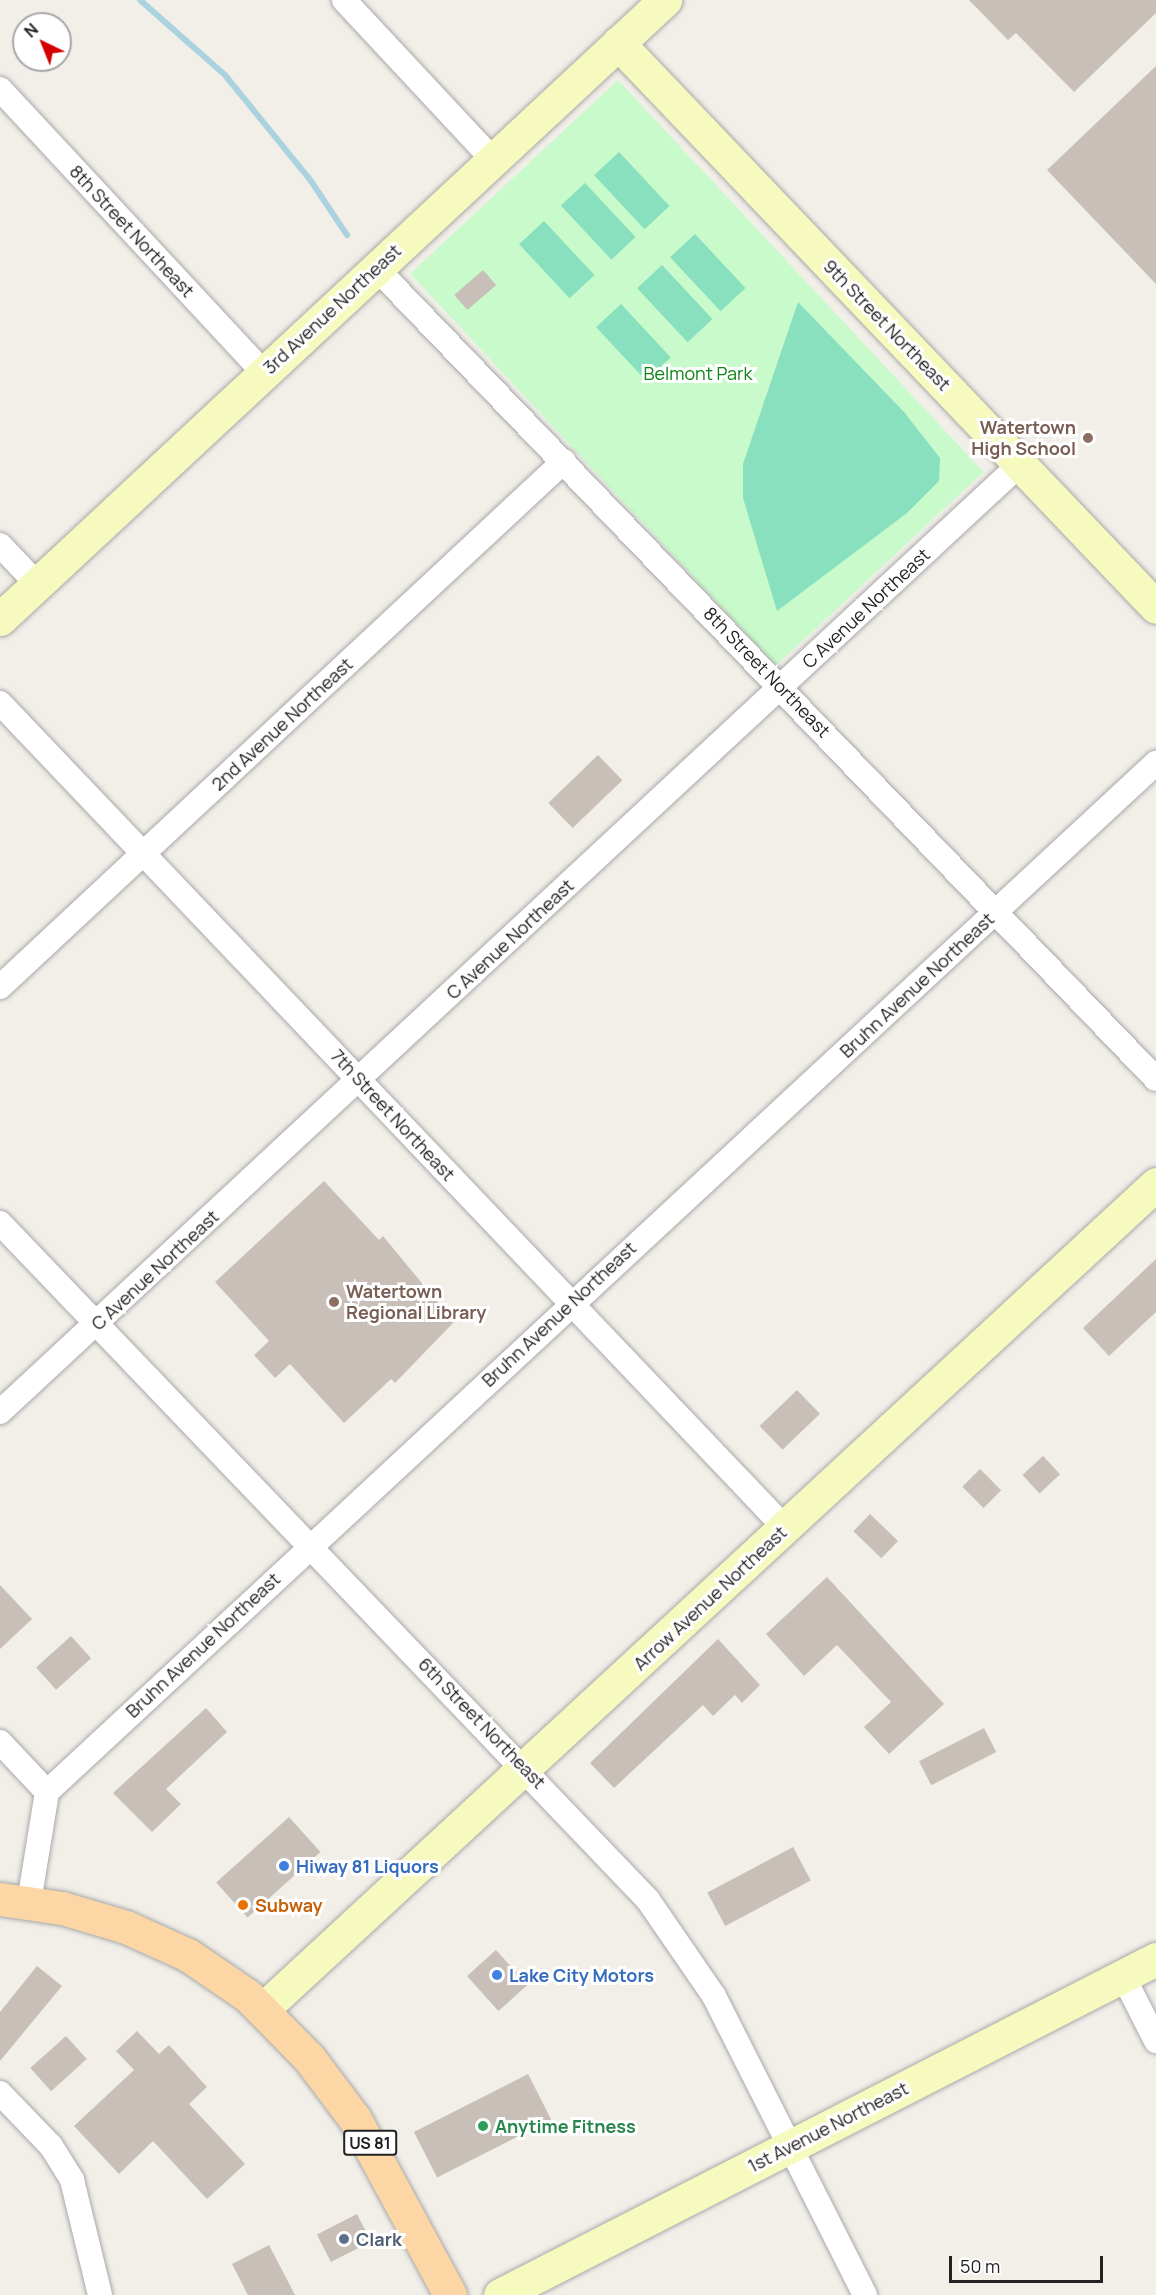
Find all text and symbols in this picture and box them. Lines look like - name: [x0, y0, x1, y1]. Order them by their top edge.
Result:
- north arrow: [12, 12, 72, 72]
- text: N: [19, 18, 43, 42]
- street label: 8th Street Northeast: [65, 160, 199, 302]
- street label: 3rd Avenue Northeast: [259, 240, 405, 378]
- street label: 9th Street Northeast: [819, 255, 955, 395]
- park label: Belmont Park: [644, 362, 752, 384]
- place label: Watertown High School: [971, 417, 1076, 460]
- marker: Watertown High School: [1081, 431, 1095, 445]
- street label: C Avenue Northeast: [798, 543, 934, 673]
- street label: 8th Street Northeast: [699, 602, 835, 742]
- street label: 2nd Avenue Northeast: [207, 653, 357, 795]
- street label: C Avenue Northeast: [442, 874, 578, 1004]
- street label: Bruhn Avenue Northeast: [835, 908, 999, 1062]
- street label: 7th Street Northeast: [327, 1045, 459, 1185]
- street label: C Avenue Northeast: [87, 1205, 223, 1335]
- street label: Bruhn Avenue Northeast: [477, 1237, 641, 1391]
- place label: Watertown Regional Library: [346, 1281, 486, 1324]
- marker: Watertown Regional Library: [327, 1295, 341, 1309]
- street label: Arrow Avenue Northeast: [629, 1521, 791, 1675]
- street label: Bruhn Avenue Northeast: [121, 1568, 285, 1722]
- street label: 6th Street Northeast: [414, 1653, 550, 1793]
- place label: Hiway 81 Liquors: [296, 1855, 439, 1877]
- marker: Hiway 81 Liquors: [277, 1859, 291, 1873]
- place label: Subway: [255, 1894, 323, 1916]
- marker: Subway: [236, 1898, 250, 1912]
- place label: Lake City Motors: [509, 1964, 654, 1986]
- marker: Lake City Motors: [490, 1968, 504, 1982]
- street label: 1st Avenue Northeast: [744, 2077, 912, 2177]
- place label: Anytime Fitness: [495, 2115, 636, 2137]
- marker: Anytime Fitness: [476, 2119, 490, 2133]
- road number: US 81: [343, 2130, 397, 2156]
- place label: Clark: [356, 2228, 402, 2250]
- marker: Clark: [337, 2232, 351, 2246]
- scale bar: [952, 2244, 1106, 2282]
- text: 50 m: [960, 2254, 1000, 2278]

